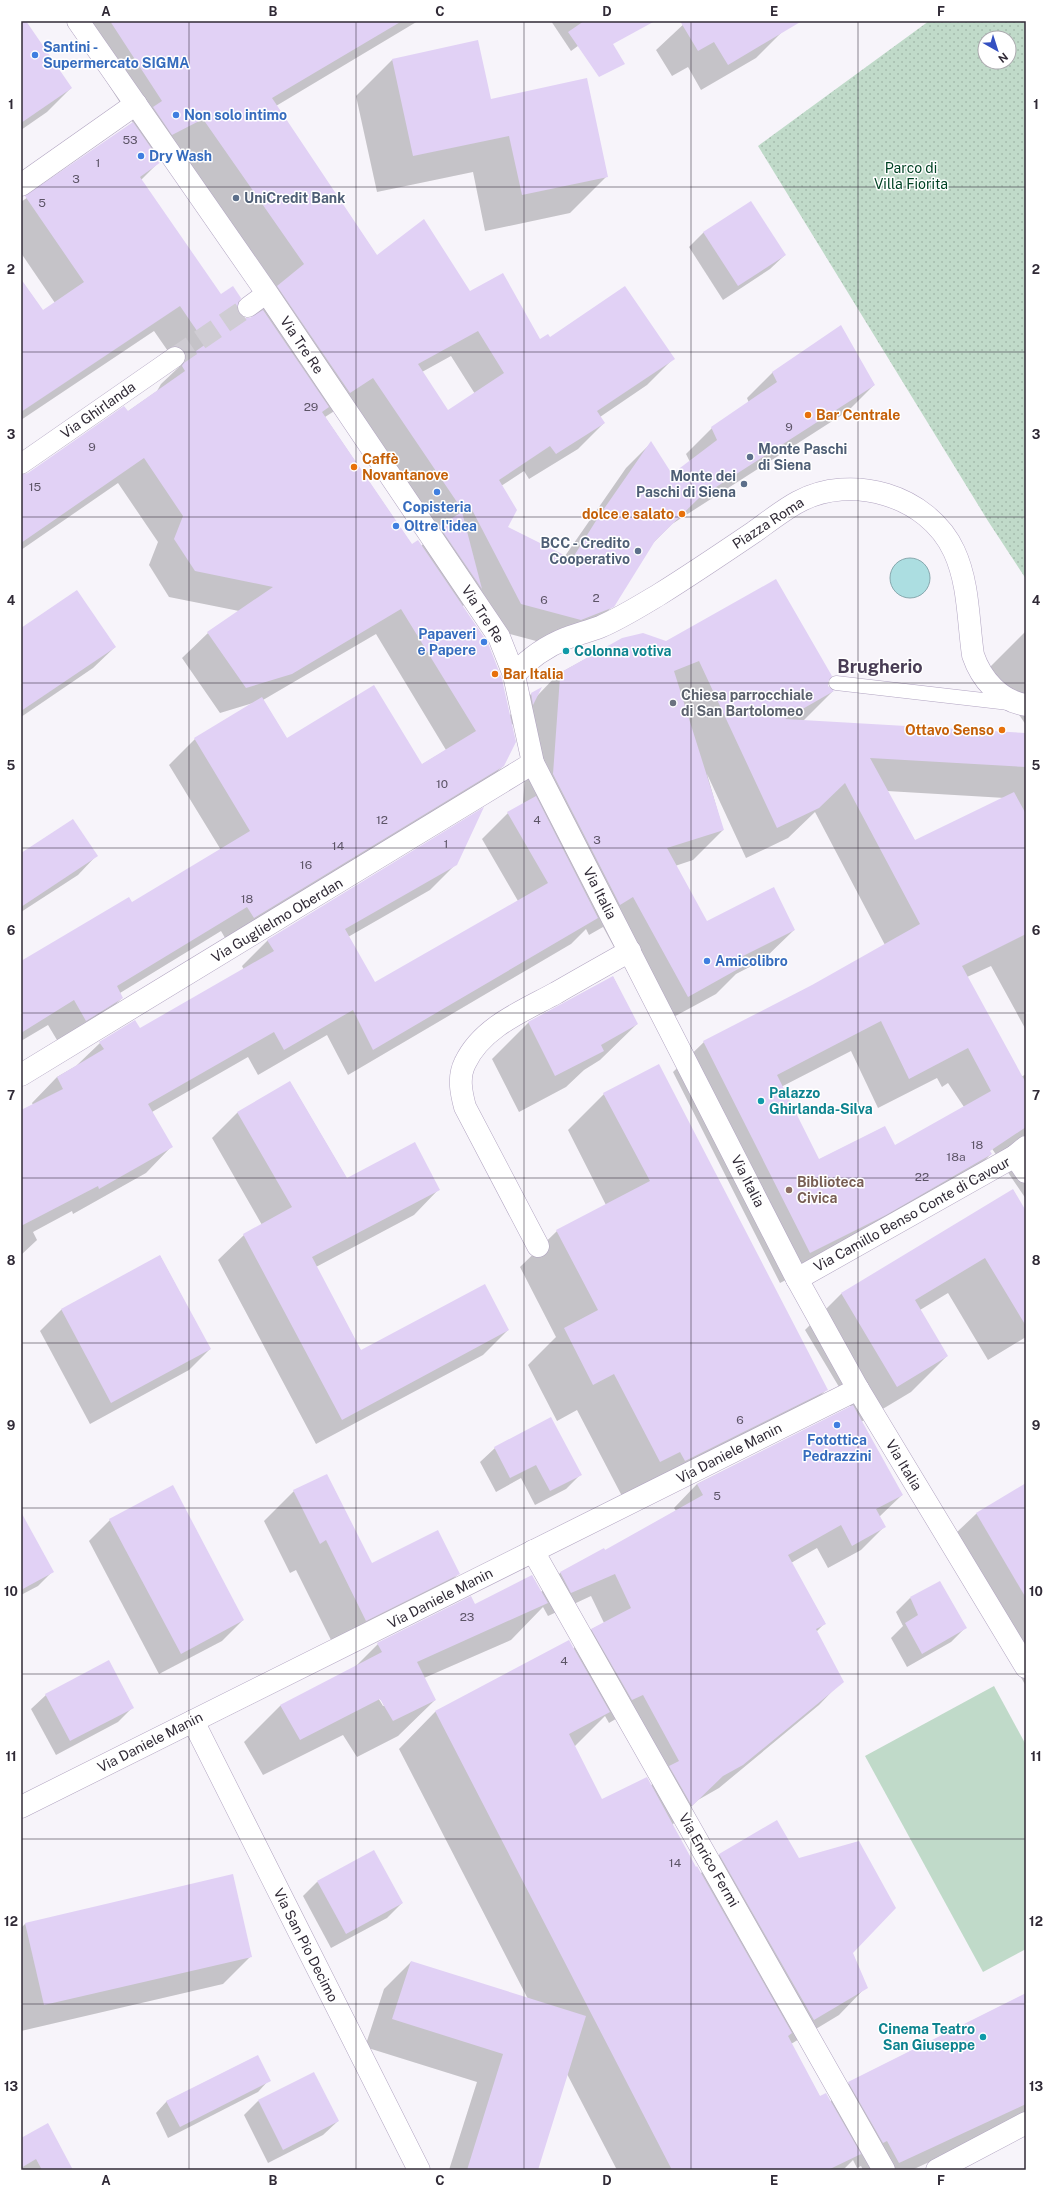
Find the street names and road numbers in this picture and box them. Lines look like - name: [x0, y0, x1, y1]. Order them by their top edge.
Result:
- street label: Via Tre Re: [277, 313, 327, 377]
- street label: Via Ghirlanda: [58, 378, 138, 442]
- street label: Piazza Roma: [729, 494, 807, 552]
- street label: Via Tre Re: [458, 582, 508, 646]
- street label: Via Italia: [580, 864, 620, 922]
- street label: Via Guglielmo Oberdan: [209, 874, 345, 966]
- street label: Via Italia: [728, 1152, 768, 1210]
- street label: Via Camillo Benso Conte di Cavour: [811, 1153, 1013, 1275]
- street label: Via Daniele Manin: [674, 1420, 784, 1486]
- street label: Via Italia: [883, 1437, 925, 1493]
- street label: Via Daniele Manin: [385, 1565, 495, 1631]
- street label: Via Daniele Manin: [95, 1709, 205, 1775]
- street label: Via Enrico Fermi: [676, 1810, 742, 1910]
- street label: Via San Pio Decimo: [271, 1886, 342, 2004]

